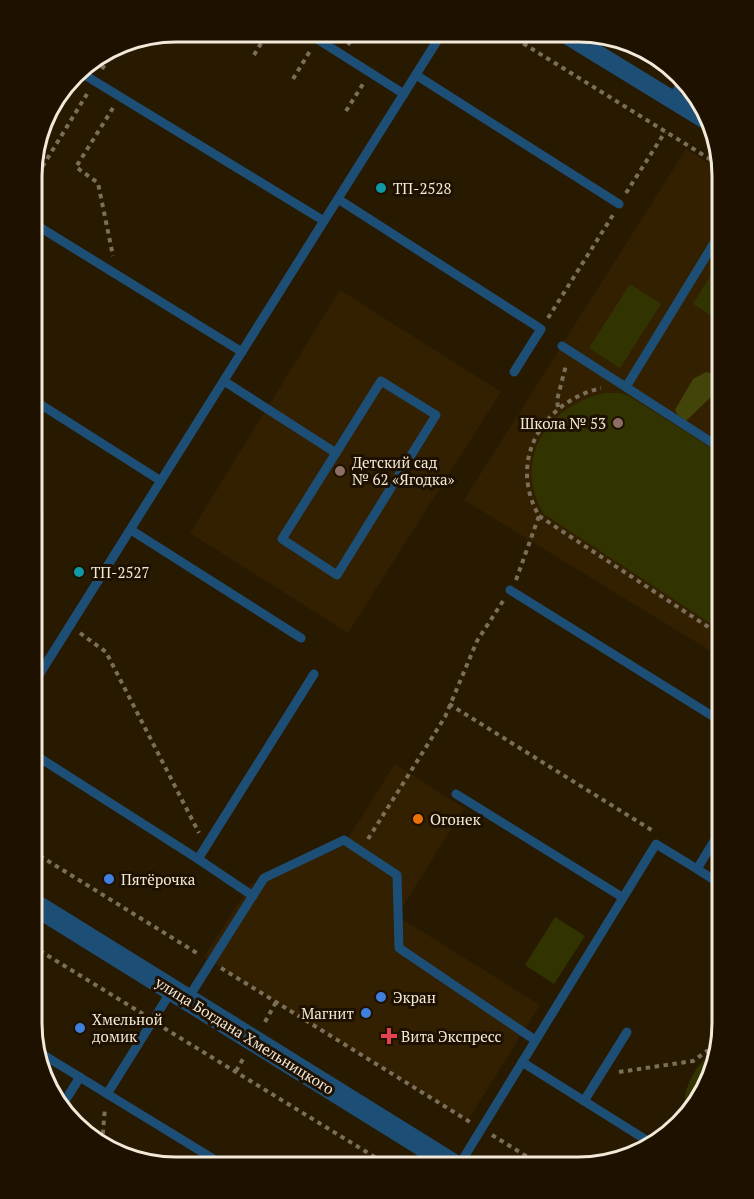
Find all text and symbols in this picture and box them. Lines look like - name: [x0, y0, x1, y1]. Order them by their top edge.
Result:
- place label: ТП-2528: [393, 178, 451, 198]
- marker: ТП-2528: [374, 181, 388, 195]
- place label: Школа № 53: [520, 413, 606, 433]
- marker: Школа № 53: [611, 416, 625, 430]
- place label: Детский сад № 62 «Ягодка»: [352, 452, 455, 489]
- marker: Детский сад № 62 «Ягодка»: [333, 464, 347, 478]
- place label: ТП-2527: [91, 562, 149, 582]
- marker: ТП-2527: [72, 565, 86, 579]
- place label: Огонек: [430, 809, 482, 829]
- marker: Огонек: [411, 812, 425, 826]
- place label: Пятёрочка: [121, 869, 196, 889]
- marker: Пятёрочка: [102, 872, 116, 886]
- street label: улица Богдана Хмельницкого: [151, 971, 338, 1098]
- place label: Экран: [393, 987, 436, 1007]
- marker: Экран: [374, 990, 388, 1004]
- place label: Магнит: [301, 1003, 355, 1023]
- marker: Магнит: [359, 1006, 373, 1020]
- place label: Хмельной домик: [92, 1009, 163, 1046]
- marker: Хмельной домик: [73, 1021, 87, 1035]
- place label: Вита Экспресс: [401, 1026, 501, 1046]
- marker: Вита Экспресс: [382, 1029, 396, 1043]

